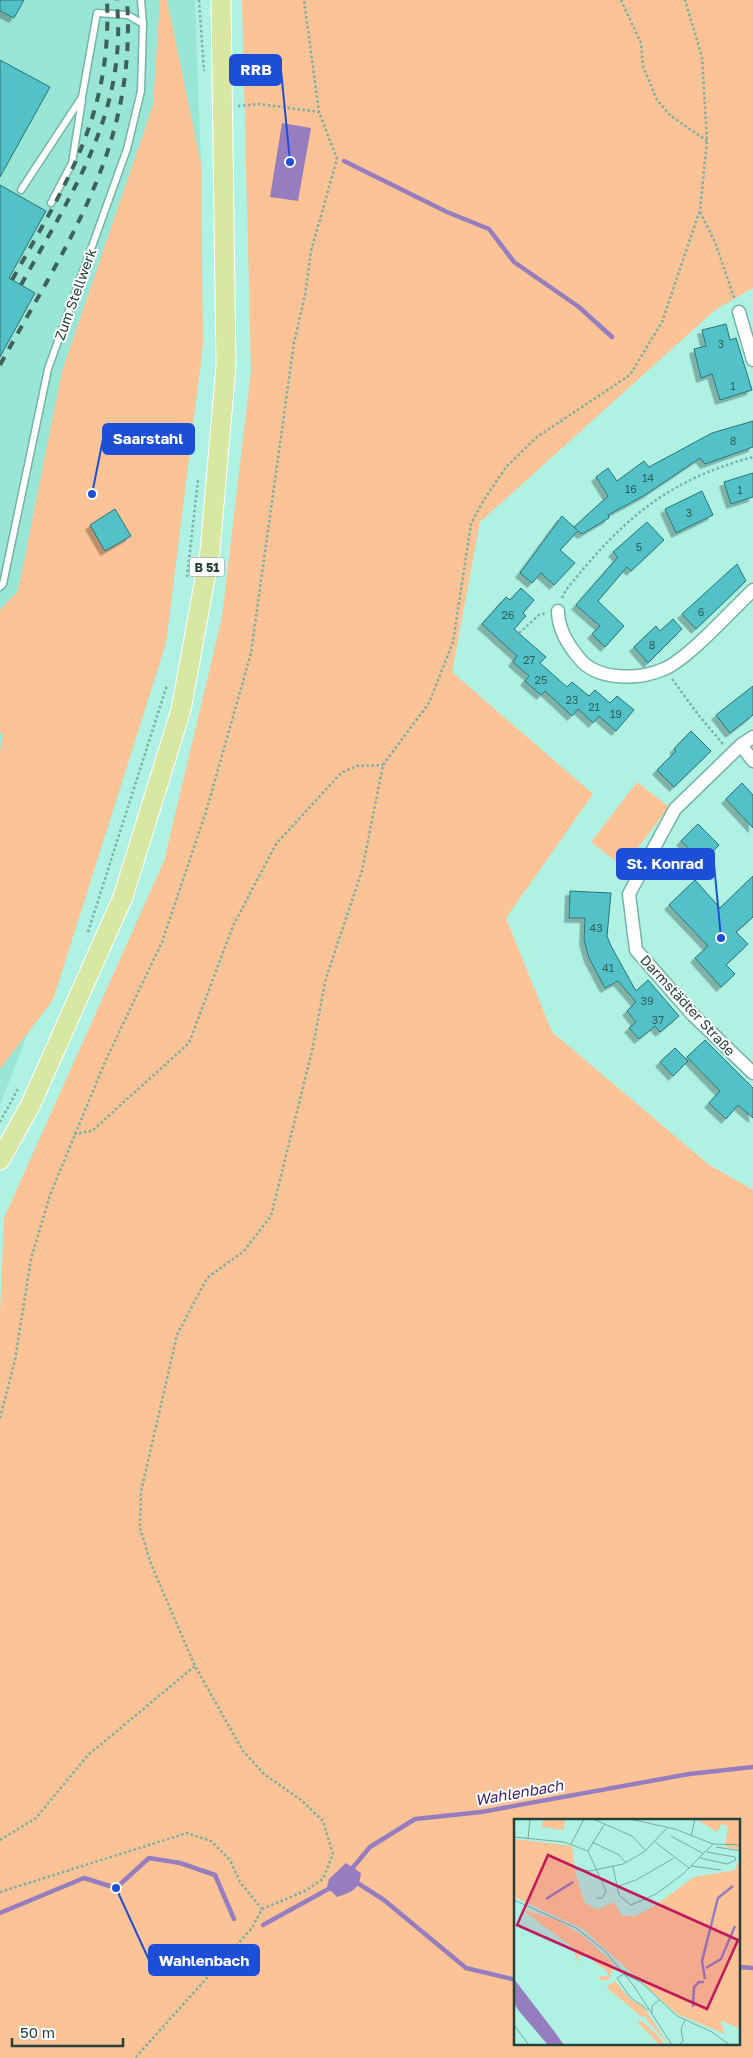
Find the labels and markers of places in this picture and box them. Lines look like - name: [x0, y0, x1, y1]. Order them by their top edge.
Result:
- callout: RRB: [230, 55, 281, 85]
- callout: Saarstahl: [103, 424, 194, 454]
- callout: St. Konrad: [617, 849, 714, 879]
- callout: Wahlenbach: [149, 1945, 259, 1975]

